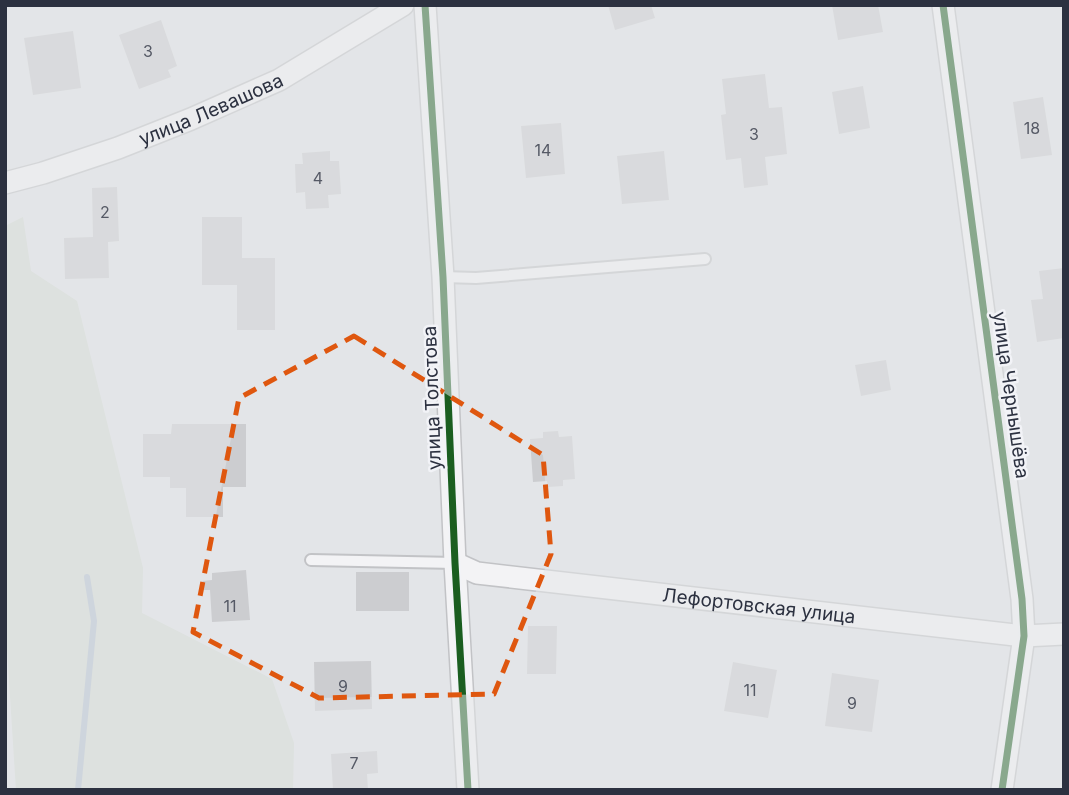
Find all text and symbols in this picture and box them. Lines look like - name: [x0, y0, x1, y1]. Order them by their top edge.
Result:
- house number: 3: [143, 41, 153, 61]
- street label: улица Левашова: [135, 68, 287, 150]
- house number: 18: [1024, 118, 1040, 138]
- house number: 3: [749, 124, 759, 144]
- house number: 14: [535, 140, 551, 160]
- house number: 4: [313, 168, 323, 188]
- house number: 2: [100, 202, 110, 222]
- street label: улица Чернышёва: [988, 310, 1034, 480]
- street label: улица Толстова: [418, 325, 446, 471]
- street label: Лефортовская улица: [661, 583, 857, 628]
- house number: 11: [223, 596, 237, 616]
- house number: 9: [338, 676, 348, 696]
- house number: 11: [743, 680, 757, 700]
- house number: 9: [847, 693, 857, 713]
- house number: 7: [349, 753, 359, 773]

